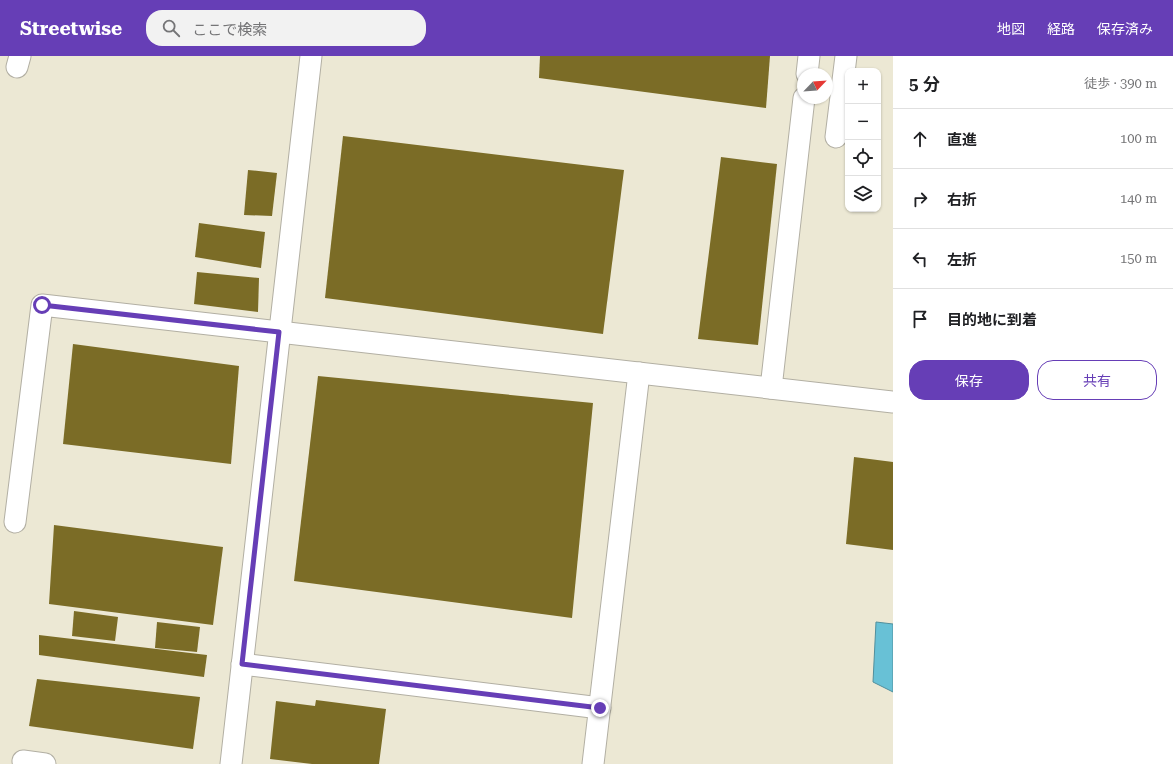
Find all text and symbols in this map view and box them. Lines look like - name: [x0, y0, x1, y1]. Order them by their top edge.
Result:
- search box: [146, 10, 426, 46]
- text: Streetwise: [20, 17, 122, 40]
- icon: search: [160, 17, 182, 39]
- text: ここで検索: [192, 21, 267, 39]
- text: 地図: [997, 21, 1025, 37]
- text: 経路: [1047, 21, 1075, 37]
- text: 保存済み: [1097, 21, 1153, 37]
- north arrow: [797, 68, 833, 104]
- map controls: [845, 68, 881, 212]
- button: +: [845, 68, 881, 104]
- text: 5 分: [909, 74, 940, 94]
- text: 徒歩 · 390 m: [1084, 76, 1157, 91]
- button: −: [845, 104, 881, 140]
- icon: ahead: [909, 128, 931, 150]
- text: 直進: [947, 131, 977, 149]
- text: 100 m: [1120, 131, 1157, 146]
- button: locate: [845, 140, 881, 176]
- button: layers: [845, 176, 881, 212]
- icon: right: [909, 188, 931, 210]
- text: 右折: [947, 191, 977, 209]
- text: 140 m: [1120, 191, 1157, 206]
- icon: left: [909, 248, 931, 270]
- text: 左折: [947, 251, 977, 269]
- text: 150 m: [1120, 251, 1157, 266]
- route start: [33, 296, 51, 314]
- icon: arrive: [909, 308, 931, 330]
- text: 目的地に到着: [947, 311, 1037, 329]
- button: 保存: [909, 360, 1029, 400]
- button: 共有: [1037, 360, 1157, 400]
- route end: [591, 699, 609, 717]

